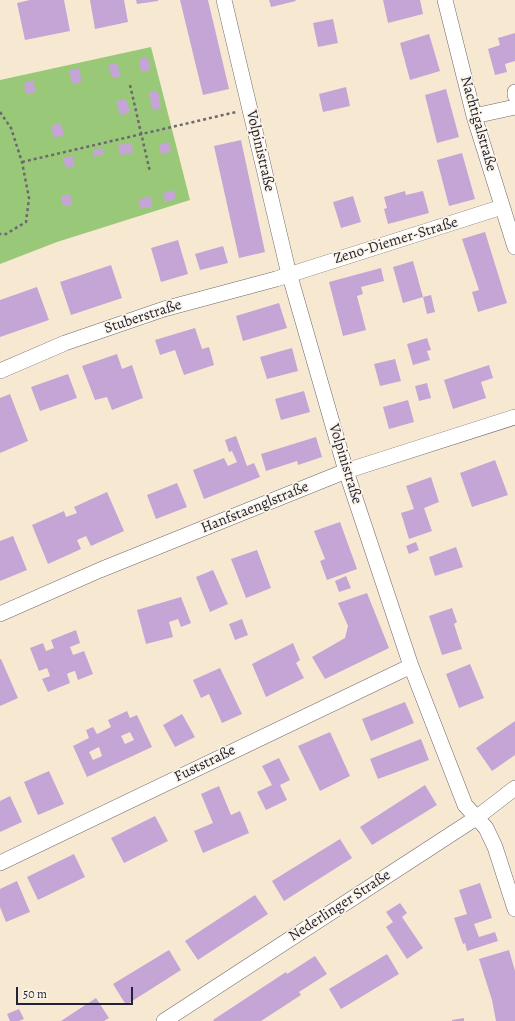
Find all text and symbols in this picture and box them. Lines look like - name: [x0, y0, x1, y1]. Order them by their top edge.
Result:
- street label: Nachtigalstraße: [456, 74, 500, 174]
- street label: Volpinistraße: [242, 109, 278, 193]
- street label: Zeno-Diemer-Straße: [332, 214, 460, 268]
- street label: Stuberstraße: [102, 296, 184, 338]
- street label: Volpinistraße: [324, 422, 366, 506]
- street label: Hanfstaenglstraße: [199, 478, 311, 538]
- street label: Fuststraße: [171, 741, 239, 787]
- street label: Nederlinger Straße: [286, 866, 394, 946]
- scale bar: [18, 979, 135, 1005]
- text: 50 m: [23, 986, 47, 1002]

